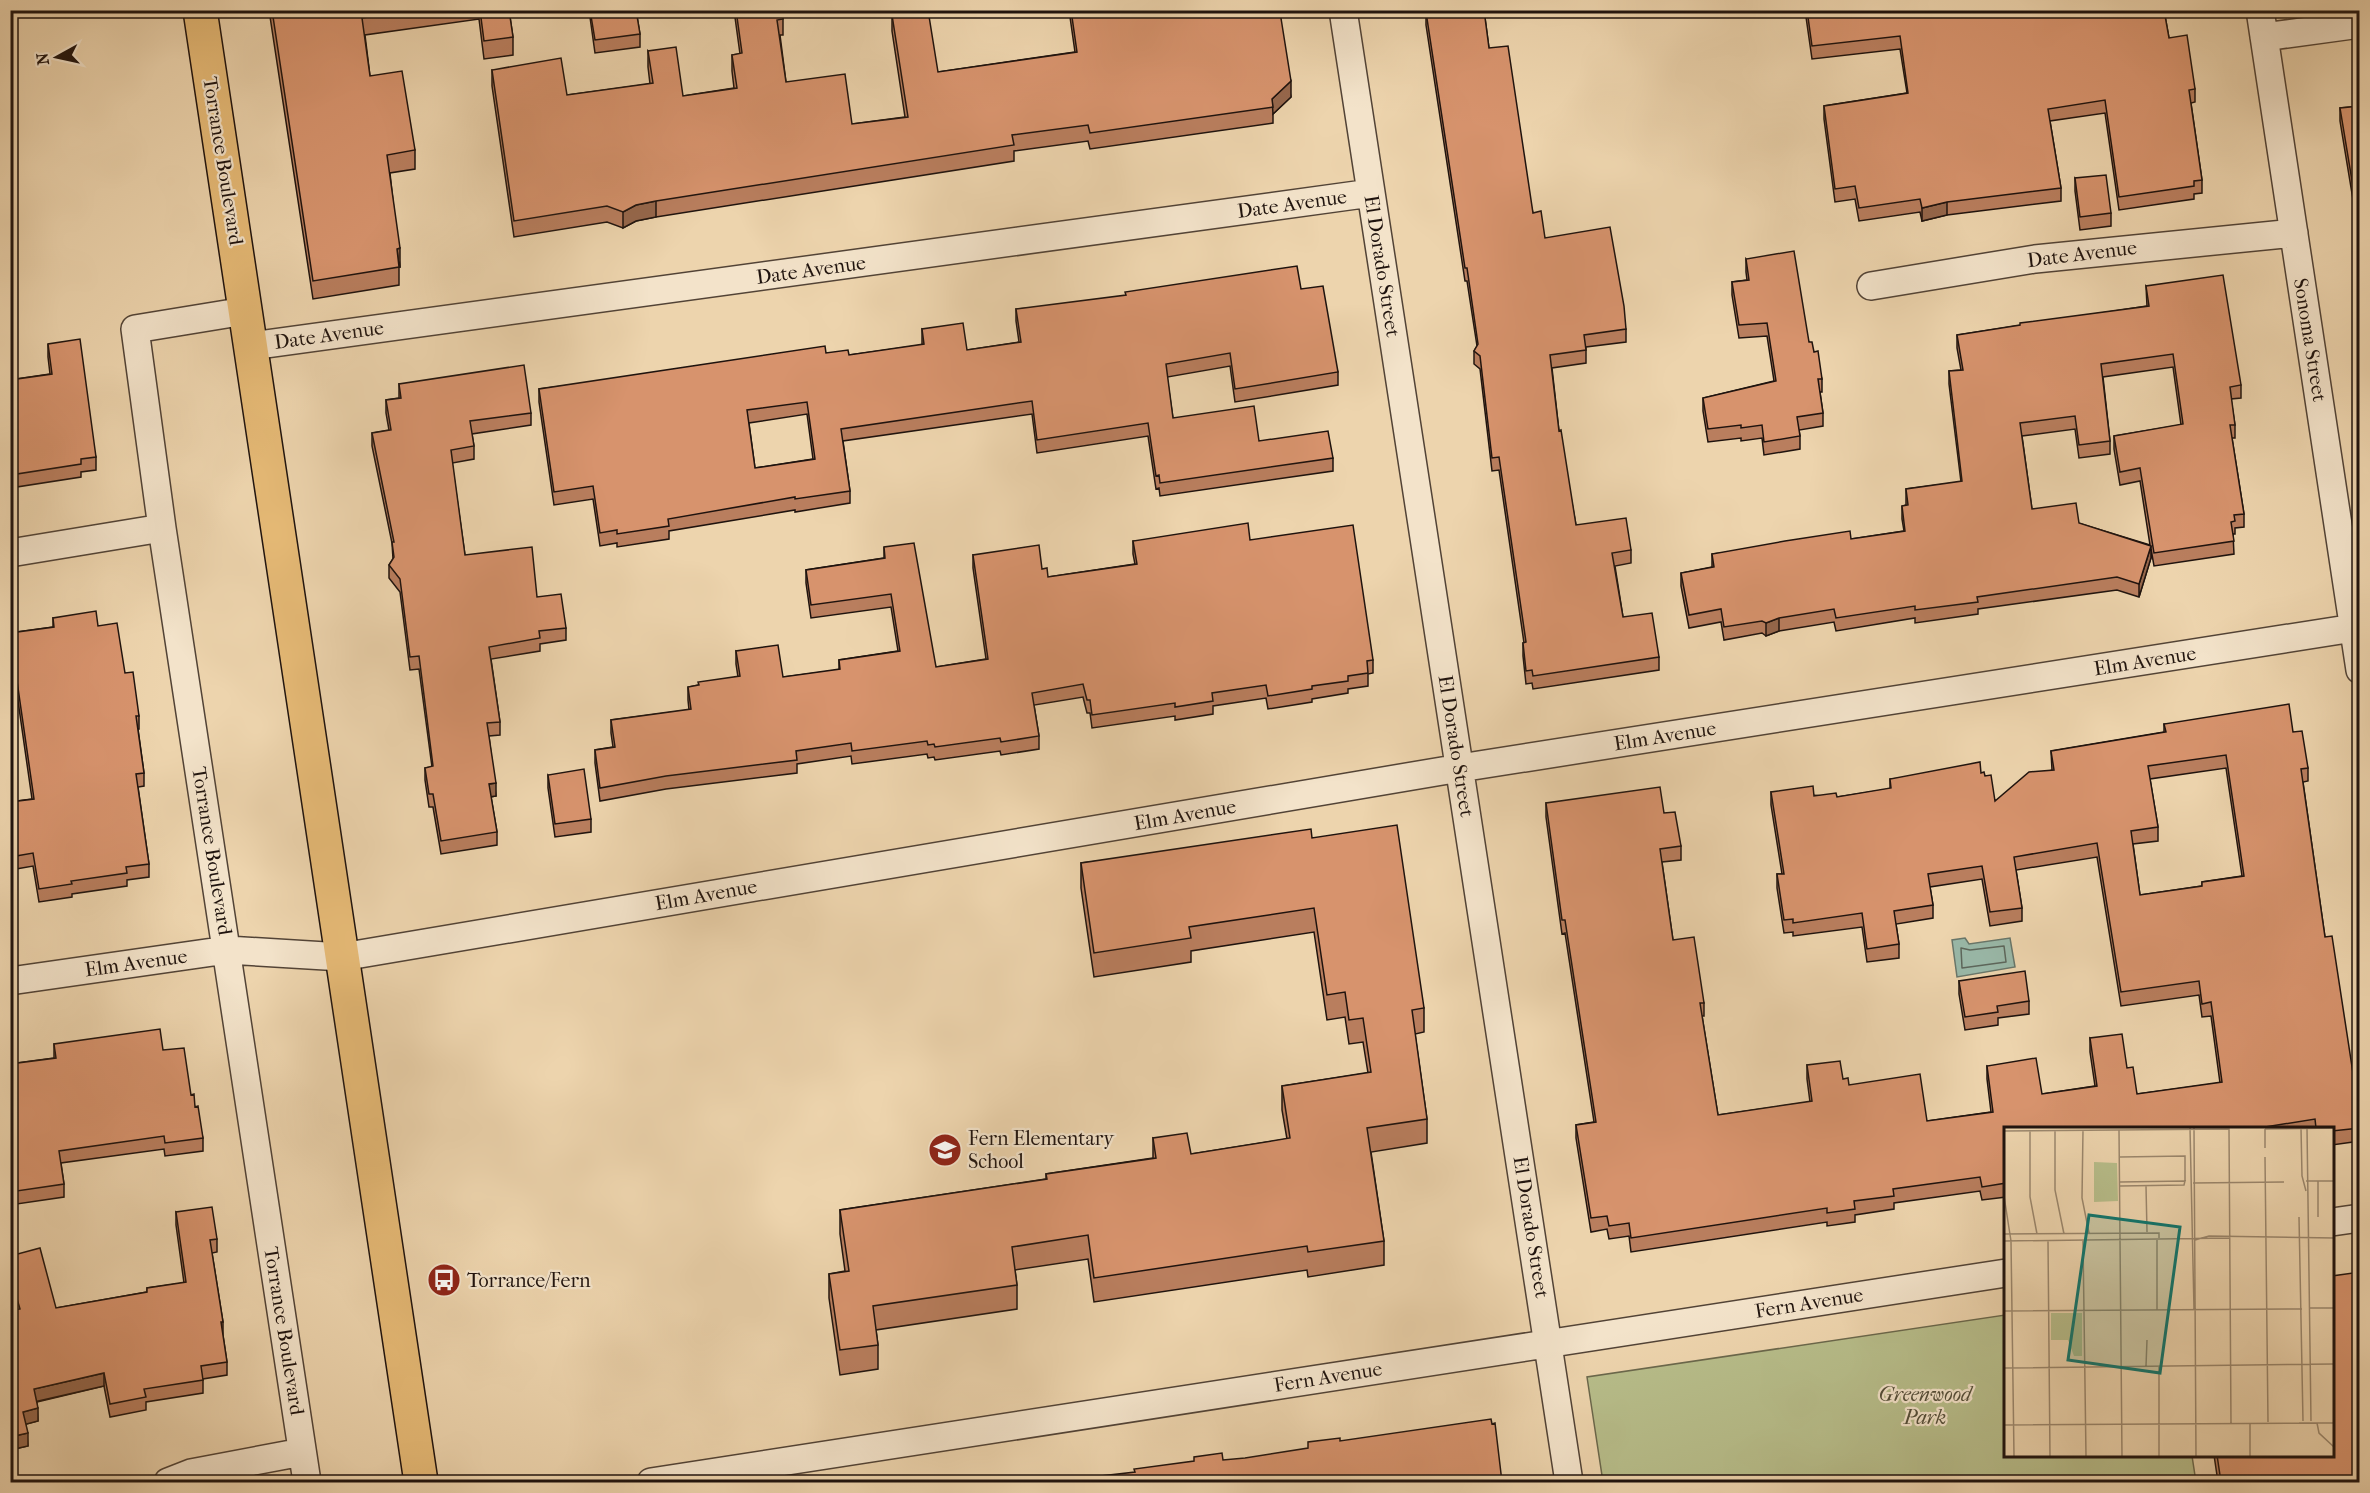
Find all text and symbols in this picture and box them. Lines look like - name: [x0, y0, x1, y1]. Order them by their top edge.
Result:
- north arrow: [27, 27, 87, 87]
- text: N: [32, 51, 53, 66]
- street label: Torrance Boulevard: [198, 75, 248, 248]
- street label: Date Avenue: [1236, 185, 1348, 223]
- street label: El Dorado Street: [1359, 194, 1405, 338]
- street label: Date Avenue: [2026, 236, 2138, 272]
- street label: Date Avenue: [755, 251, 867, 289]
- street label: Sonoma Street: [2289, 277, 2331, 403]
- street label: Date Avenue: [273, 316, 385, 354]
- street label: Elm Avenue: [2092, 642, 2198, 680]
- street label: El Dorado Street: [1433, 674, 1479, 818]
- street label: Elm Avenue: [1612, 717, 1718, 755]
- street label: Torrance Boulevard: [187, 765, 237, 938]
- street label: Elm Avenue: [1132, 795, 1238, 835]
- street label: Elm Avenue: [653, 875, 759, 915]
- street label: Elm Avenue: [83, 944, 189, 982]
- place label: Fern Elementary School: [968, 1127, 1115, 1173]
- inset map: [2004, 1127, 2334, 1457]
- school or university icon: Fern Elementary School: [927, 1132, 963, 1168]
- street label: El Dorado Street: [1508, 1155, 1554, 1299]
- street label: Torrance Boulevard: [259, 1245, 309, 1418]
- bus stop icon: Torrance/Fern: [426, 1262, 462, 1298]
- place label: Torrance/Fern: [467, 1269, 591, 1292]
- street label: Fern Avenue: [1753, 1283, 1865, 1323]
- street label: Fern Avenue: [1272, 1357, 1384, 1397]
- park label: Greenwood Park: [1879, 1383, 1974, 1429]

